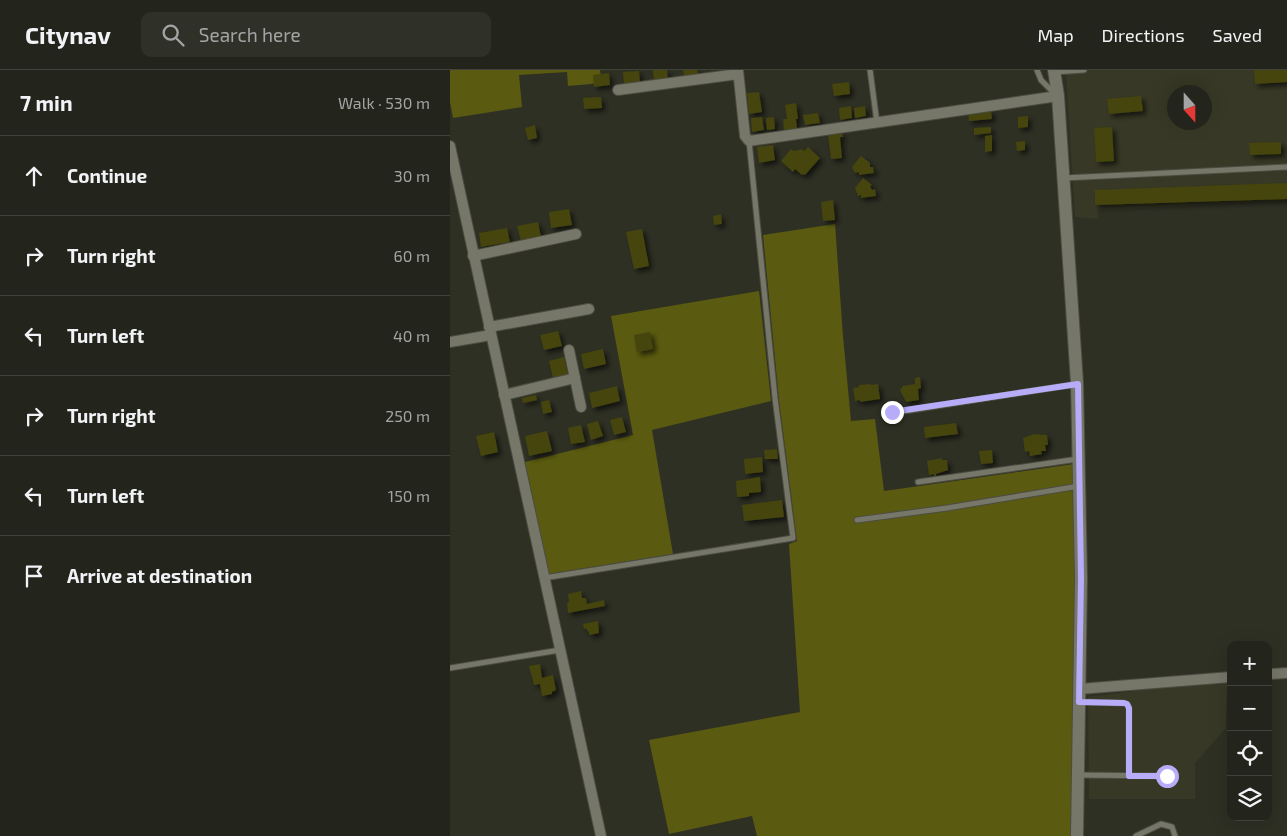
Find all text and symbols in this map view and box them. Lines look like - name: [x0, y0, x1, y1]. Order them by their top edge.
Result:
- search box: [141, 12, 491, 57]
- text: Citynav: [25, 20, 111, 49]
- icon: search: [159, 21, 187, 49]
- text: Search here: [199, 23, 301, 46]
- text: Map: [1037, 24, 1074, 46]
- text: Directions: [1102, 24, 1185, 46]
- text: Saved: [1213, 24, 1262, 46]
- north arrow: [1167, 85, 1212, 130]
- text: 7 min: [20, 90, 73, 115]
- text: Walk · 530 m: [338, 93, 430, 112]
- icon: ahead: [20, 162, 48, 190]
- text: Continue: [67, 164, 147, 187]
- text: 30 m: [394, 166, 430, 185]
- icon: right: [20, 242, 48, 270]
- text: Turn right: [67, 244, 155, 267]
- text: 60 m: [394, 246, 430, 265]
- icon: left: [20, 322, 48, 350]
- text: Turn left: [67, 324, 144, 347]
- text: 40 m: [393, 326, 430, 345]
- route end: [881, 401, 904, 424]
- icon: right: [20, 402, 48, 430]
- text: Turn right: [67, 404, 155, 427]
- text: 250 m: [385, 406, 430, 425]
- icon: left: [20, 482, 48, 510]
- text: Turn left: [67, 484, 144, 507]
- text: 150 m: [388, 486, 430, 505]
- icon: arrive: [20, 562, 48, 590]
- text: Arrive at destination: [67, 564, 252, 587]
- map controls: [1227, 641, 1272, 821]
- button: +: [1227, 641, 1272, 686]
- button: −: [1227, 686, 1272, 731]
- button: locate: [1227, 731, 1272, 776]
- route start: [1156, 765, 1179, 788]
- button: layers: [1227, 776, 1272, 821]

